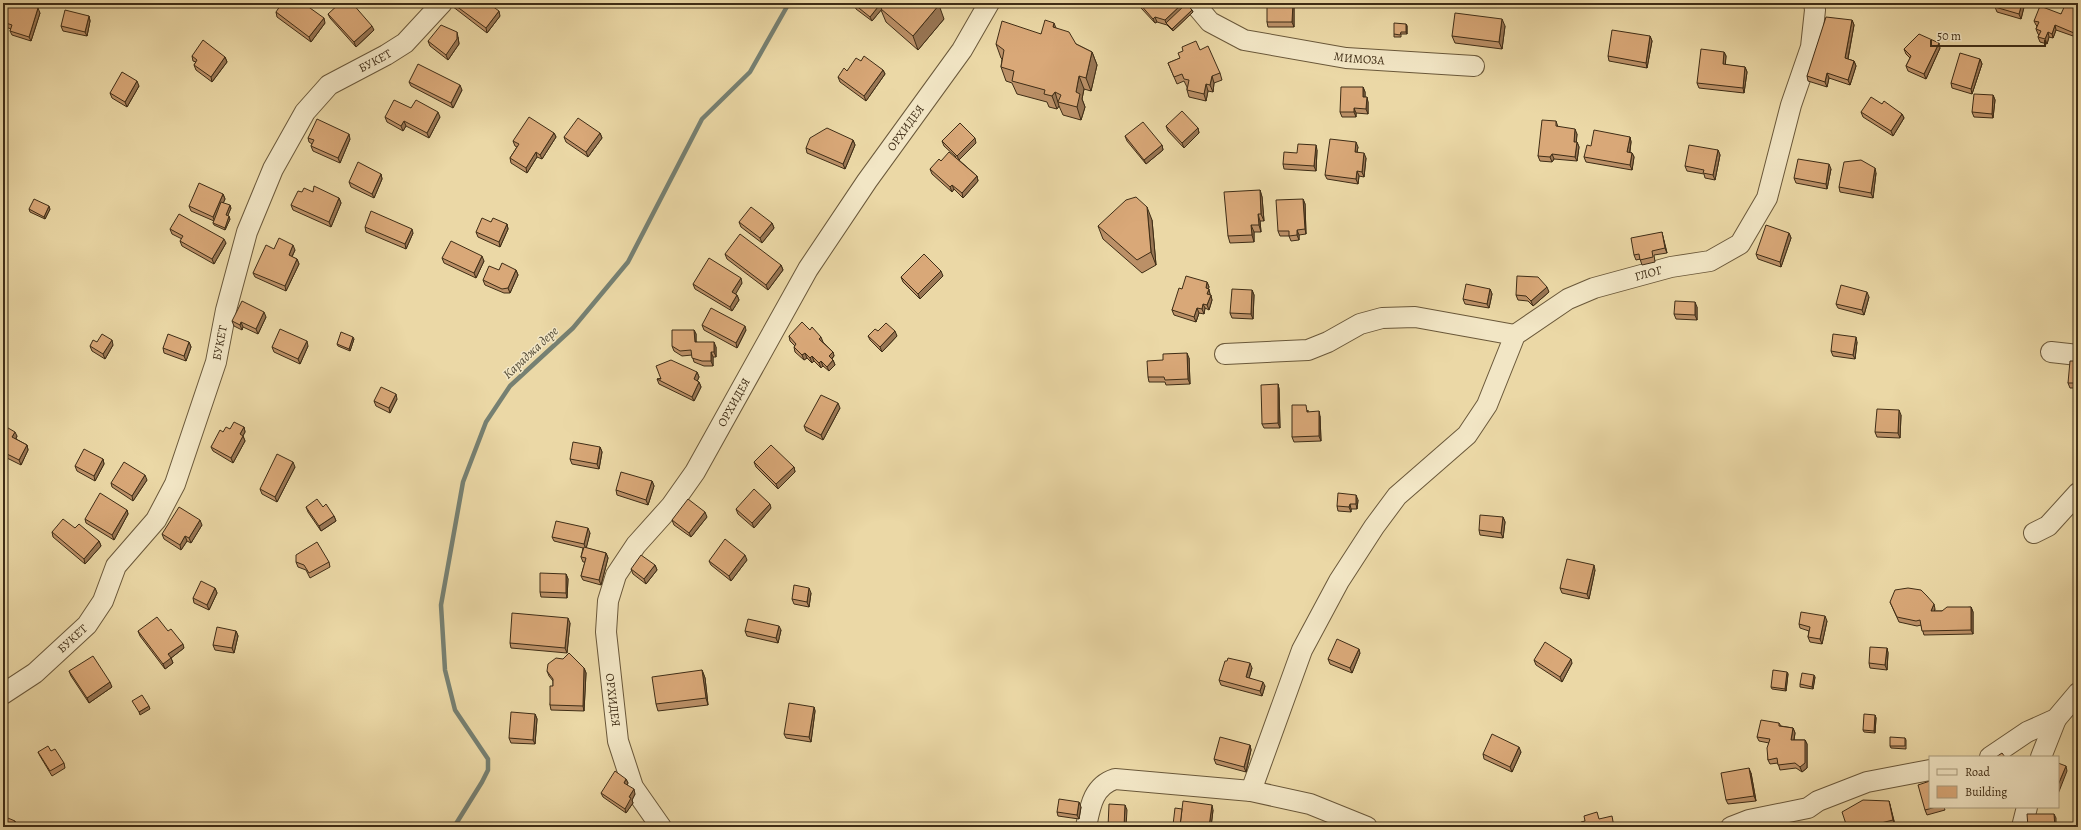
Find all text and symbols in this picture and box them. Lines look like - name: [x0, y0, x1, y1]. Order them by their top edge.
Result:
- scale bar: [1931, 22, 2045, 48]
- text: 50 m: [1937, 28, 1961, 44]
- street label: БУКЕТ: [356, 45, 395, 76]
- street label: МИМОЗА: [1333, 48, 1386, 68]
- street label: ОРХИДЕЯ: [883, 102, 928, 154]
- street label: ГЛОГ: [1633, 262, 1664, 285]
- water label: Караджа дере: [499, 322, 562, 382]
- street label: БУКЕТ: [208, 324, 231, 362]
- street label: ОРХИДЕЯ: [714, 375, 754, 430]
- street label: БУКЕТ: [54, 620, 91, 656]
- street label: ОРХИДЕЯ: [602, 672, 624, 728]
- legend: [1929, 756, 2059, 808]
- text: Road: [1965, 764, 1991, 780]
- text: Building: [1965, 784, 2007, 800]

